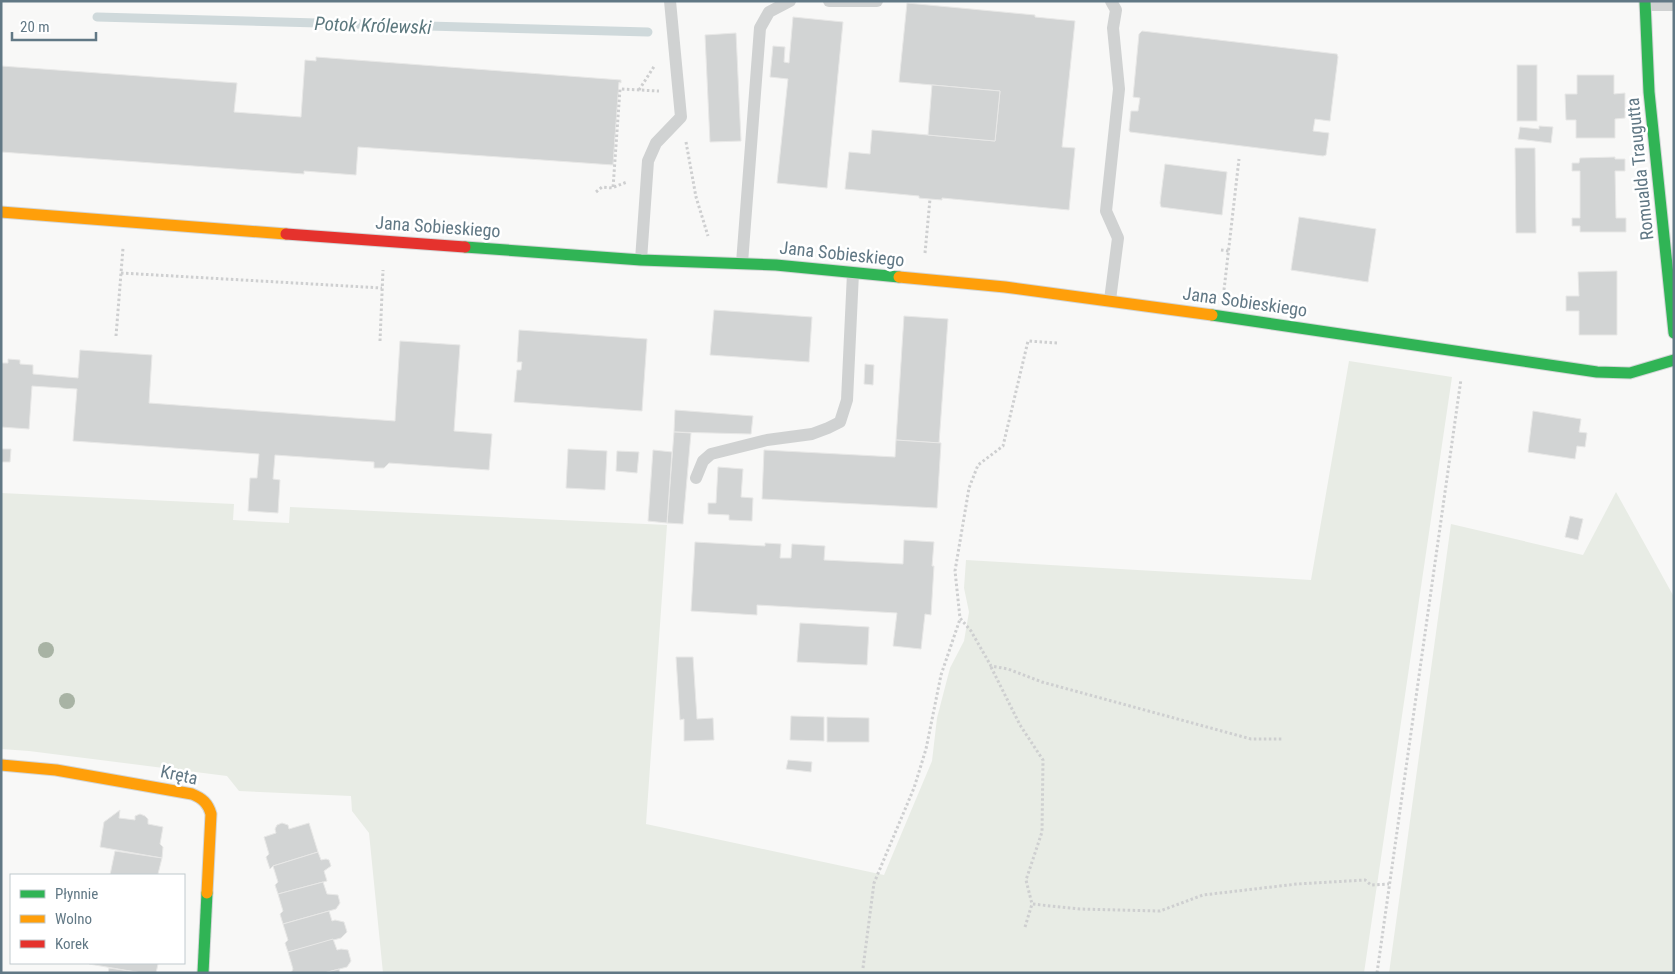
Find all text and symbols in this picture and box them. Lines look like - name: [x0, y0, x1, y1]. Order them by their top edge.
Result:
- scale bar: [12, 10, 96, 42]
- water label: Potok Królewski: [314, 12, 433, 39]
- text: 20 m: [20, 18, 50, 36]
- street label: Romualda Traugutta: [1622, 97, 1657, 241]
- street label: Jana Sobieskiego: [375, 212, 501, 241]
- street label: Jana Sobieskiego: [779, 237, 906, 271]
- street label: Jana Sobieskiego: [1182, 282, 1309, 321]
- street label: Kręta: [159, 760, 200, 789]
- legend: [10, 874, 185, 964]
- text: Płynnie: [55, 885, 98, 903]
- text: Wolno: [55, 910, 92, 928]
- text: Korek: [55, 935, 89, 953]

